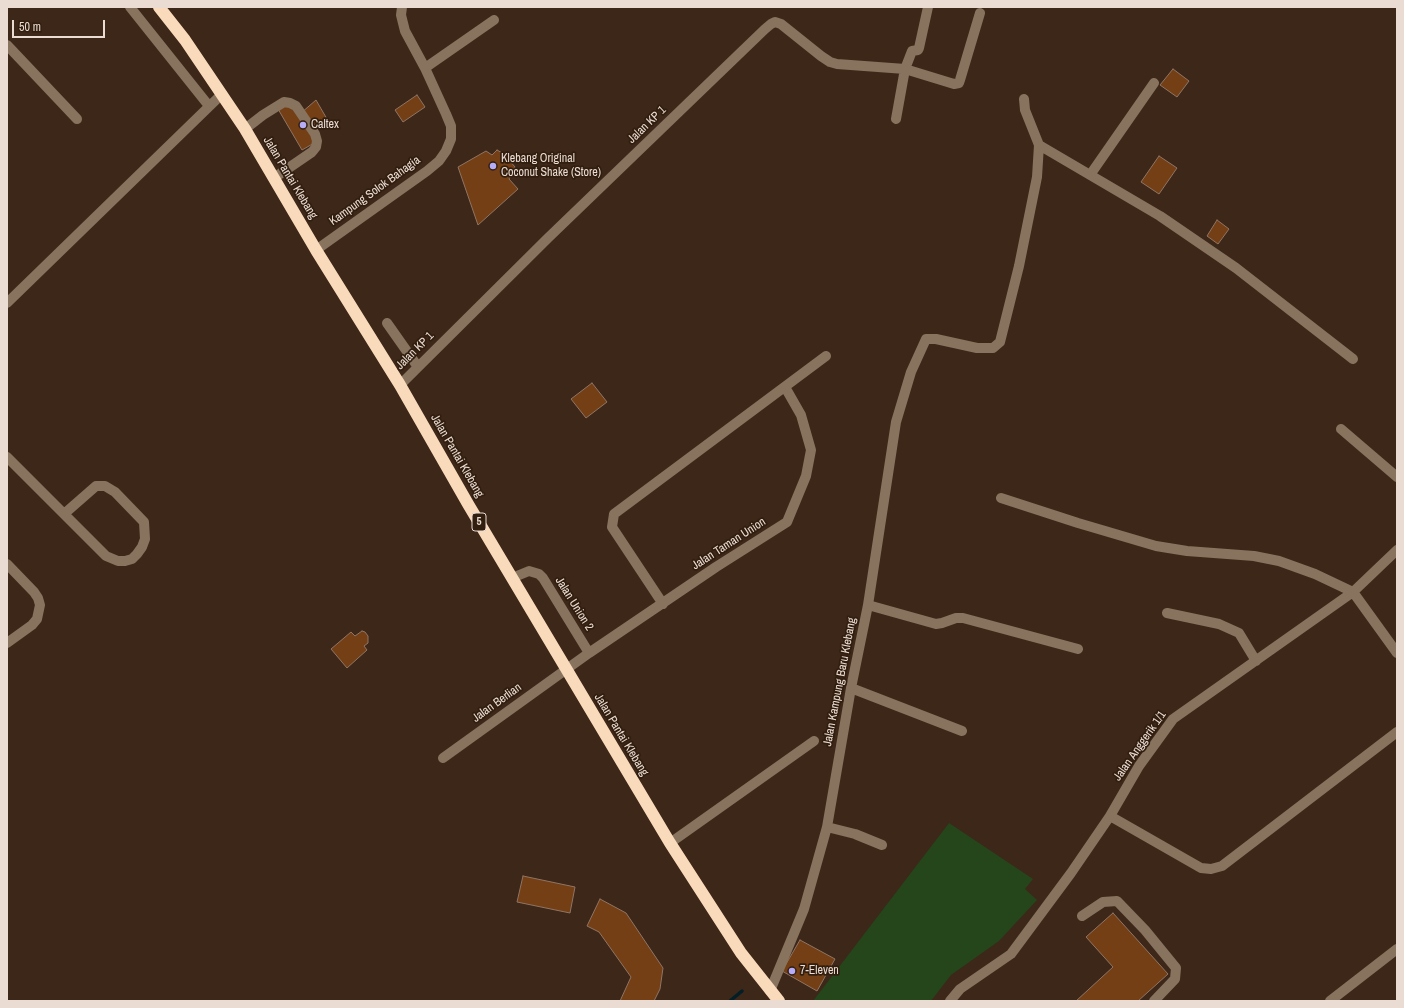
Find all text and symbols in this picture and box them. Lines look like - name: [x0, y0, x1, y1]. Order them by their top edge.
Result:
- scale bar: [14, 12, 107, 38]
- text: 50 m: [19, 19, 41, 35]
- street label: Jalan KP 1: [625, 103, 669, 147]
- place label: Caltex: [311, 118, 339, 132]
- marker: Caltex: [298, 120, 308, 130]
- street label: Jalan Pantai Klebang: [260, 134, 320, 222]
- place label: Klebang Original Coconut Shake (Store): [501, 152, 601, 180]
- street label: Kampung Solok Bahagia: [327, 153, 423, 229]
- marker: Klebang Original Coconut Shake (Store): [488, 161, 498, 171]
- street label: Jalan KP 1: [393, 329, 437, 373]
- street label: Jalan Pantai Klebang: [427, 412, 487, 500]
- road number: 5: [472, 513, 486, 531]
- street label: Jalan Taman Union: [689, 515, 769, 573]
- street label: Jalan Union 2: [552, 574, 596, 634]
- street label: Jalan Kampung Baru Klebang: [820, 616, 860, 748]
- street label: Jalan Berlian: [470, 680, 524, 726]
- street label: Jalan Pantai Klebang: [591, 691, 651, 779]
- street label: Jalan Anggerik 1/1: [1111, 708, 1169, 784]
- place label: 7-Eleven: [800, 964, 839, 978]
- marker: 7-Eleven: [787, 966, 797, 976]

